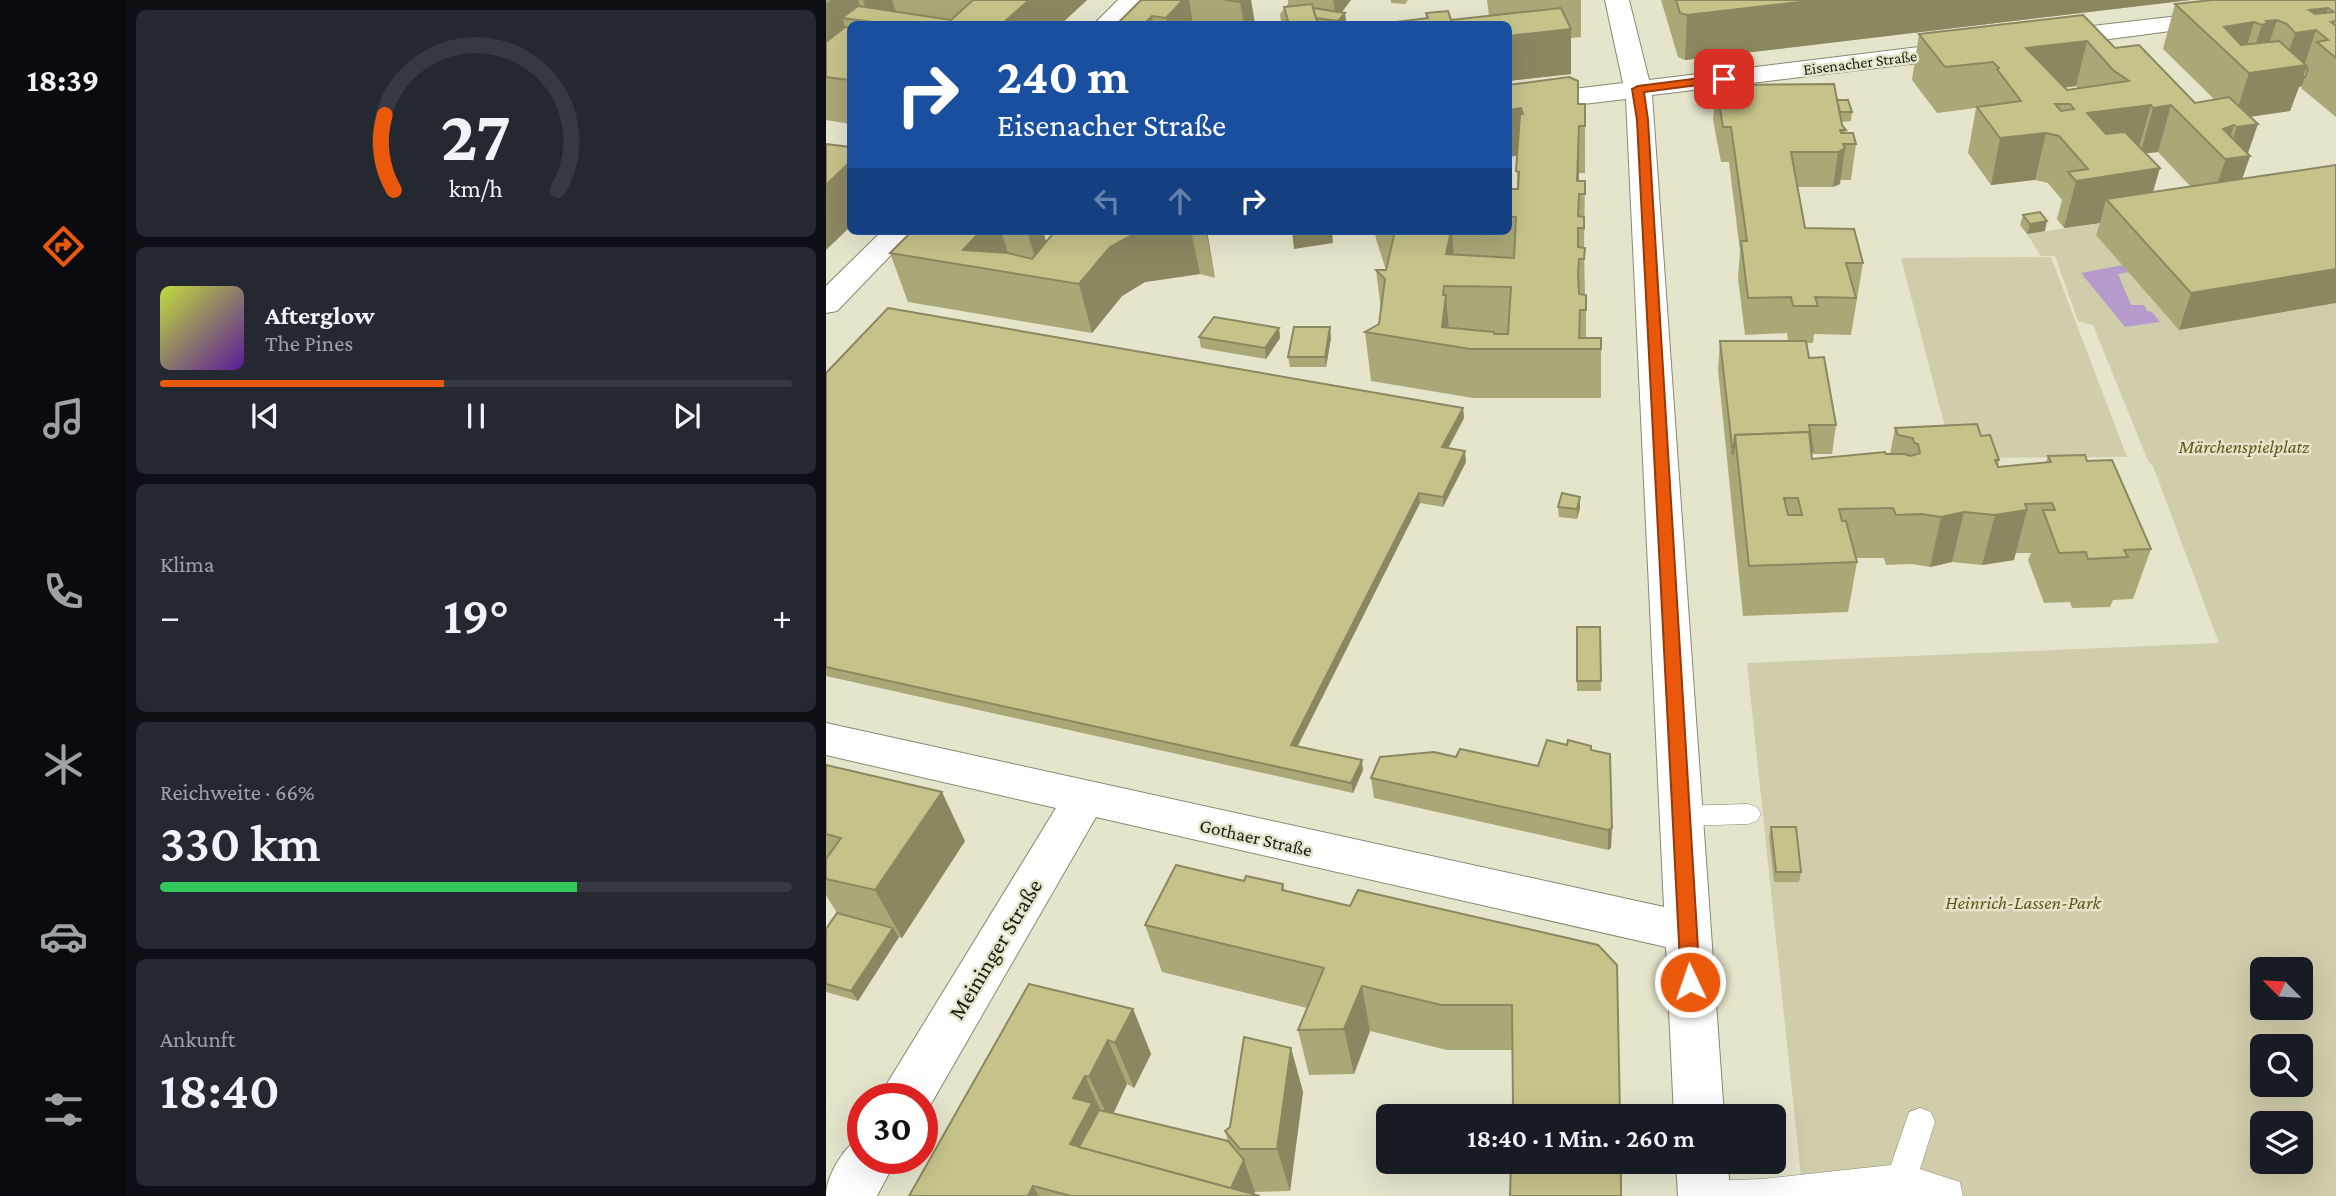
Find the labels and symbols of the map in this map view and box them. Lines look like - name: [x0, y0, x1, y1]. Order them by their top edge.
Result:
- street label: Eisenacher Straße: [1802, 47, 1918, 78]
- pin: [1694, 49, 1754, 109]
- park label: Märchenspielplatz: [2178, 436, 2310, 457]
- street label: Gothaer Straße: [1198, 814, 1314, 861]
- street label: Meininger Straße: [943, 874, 1047, 1024]
- park label: Heinrich-Lassen-Park: [1945, 892, 2102, 913]
- position arrow: [1653, 945, 1727, 1019]
- north arrow: [2250, 957, 2314, 1020]
- speed limit sign: 30: [847, 1083, 938, 1174]

